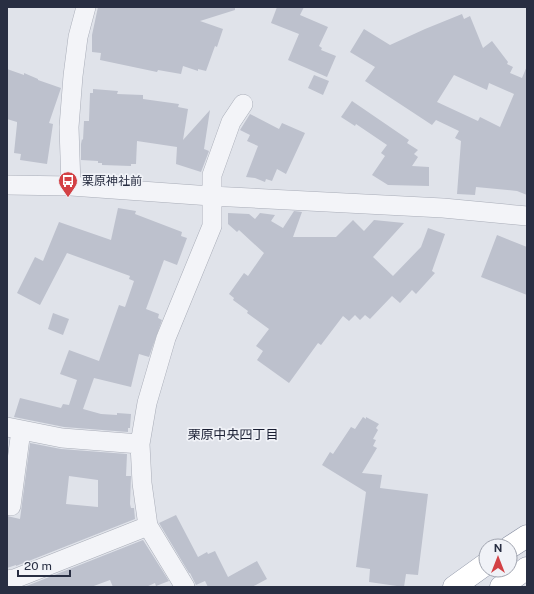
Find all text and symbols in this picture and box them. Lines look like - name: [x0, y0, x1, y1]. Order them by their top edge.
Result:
- bus stop icon: 栗原神社前: [57, 170, 79, 198]
- place label: 栗原神社前: [82, 174, 142, 188]
- district label: 栗原中央四丁目: [187, 427, 279, 442]
- north arrow: [478, 538, 518, 578]
- text: N: [494, 542, 502, 554]
- scale bar: [18, 552, 70, 578]
- text: 20 m: [24, 559, 52, 573]

